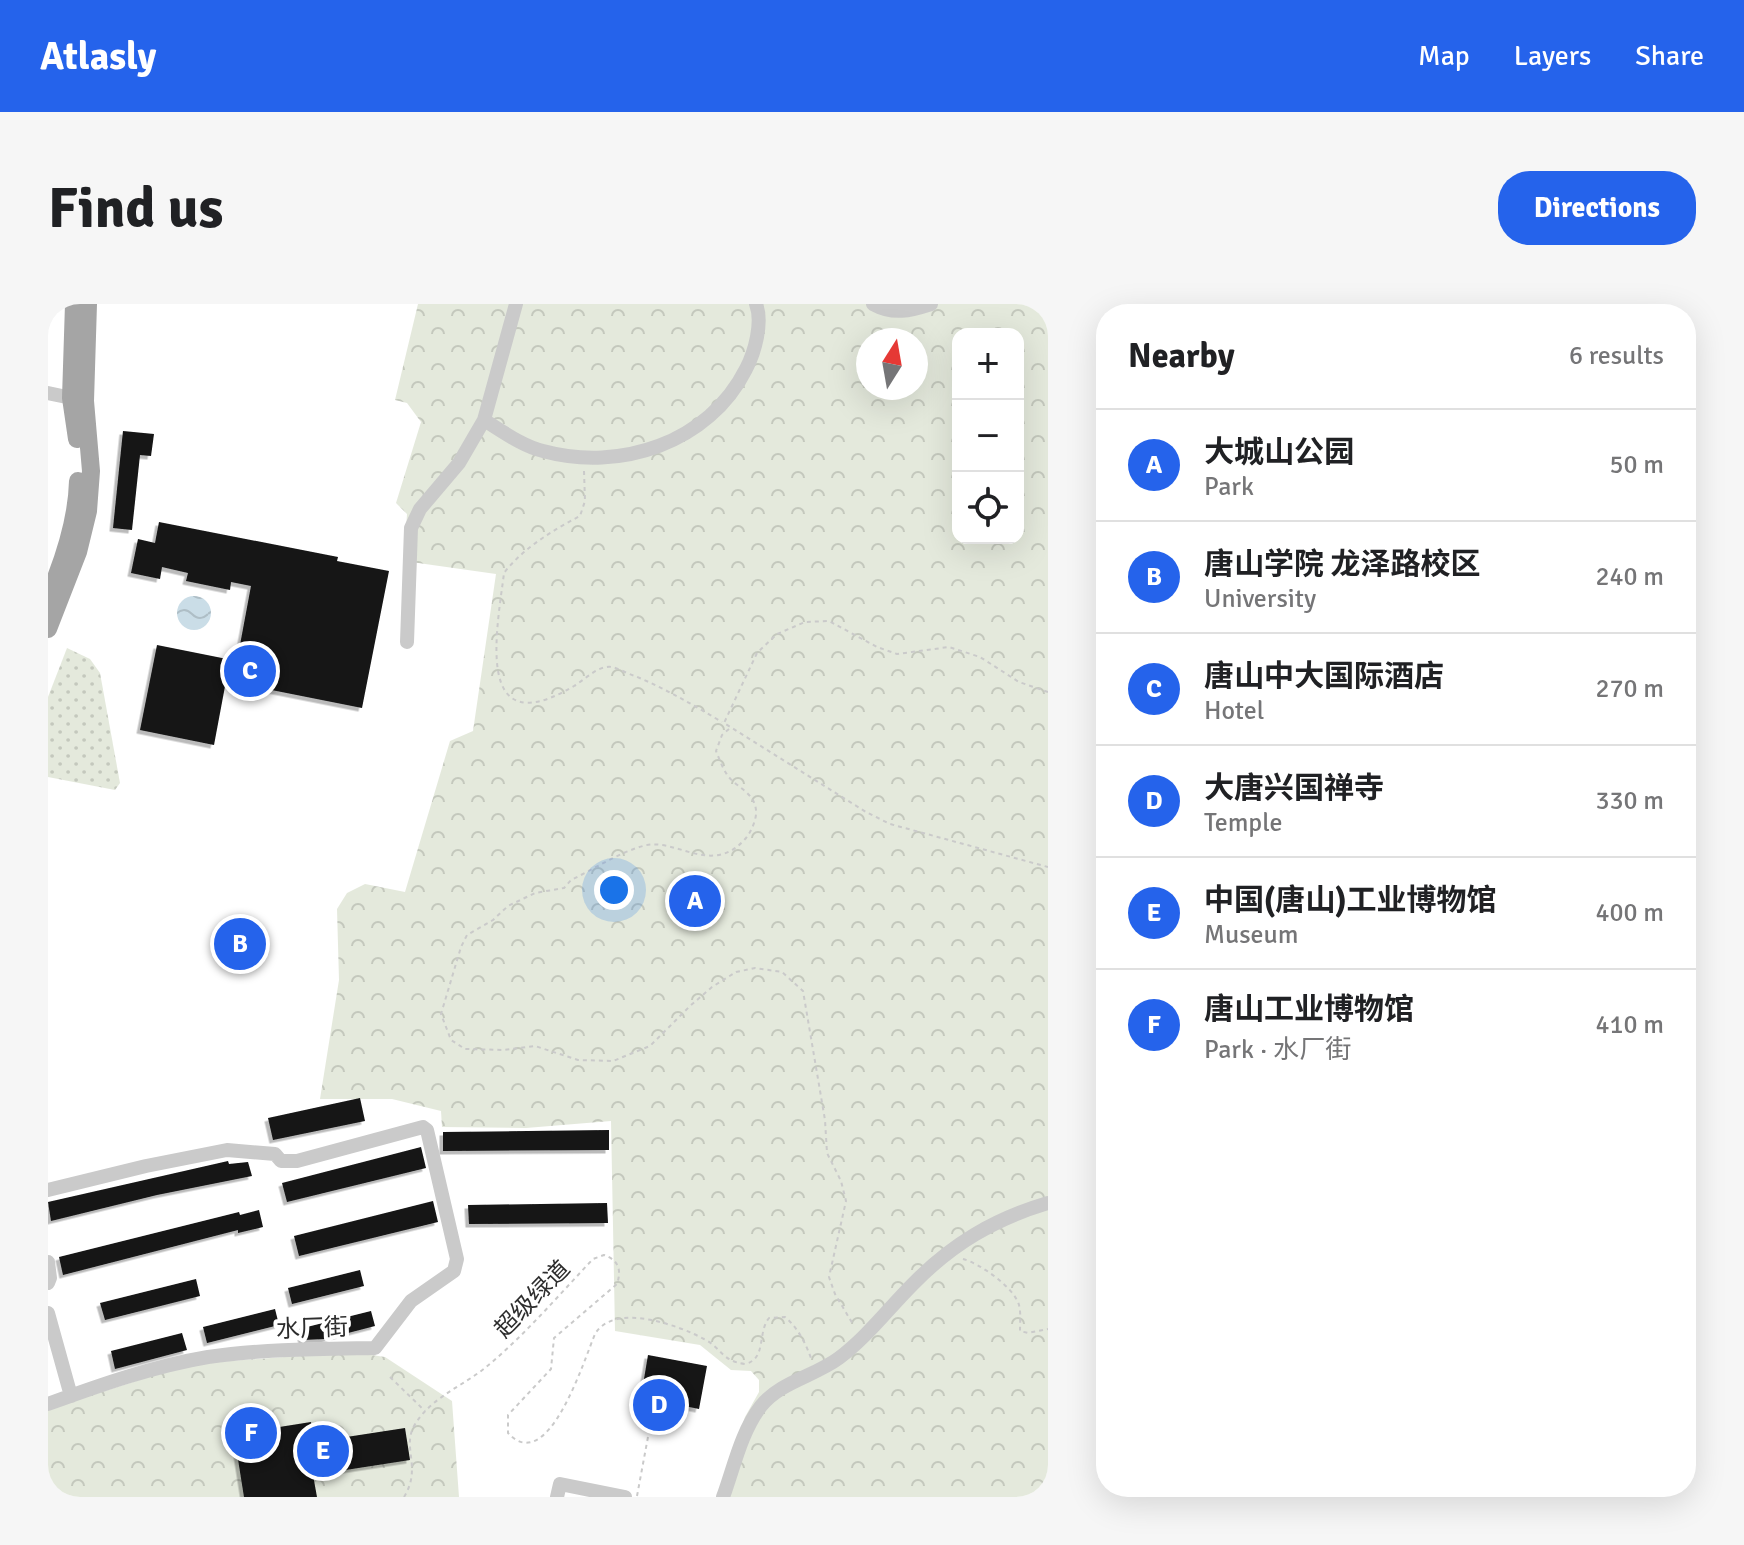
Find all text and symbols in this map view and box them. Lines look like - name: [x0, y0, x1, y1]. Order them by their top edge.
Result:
- text: Atlasly: [40, 33, 156, 80]
- text: Map: [1418, 39, 1470, 73]
- text: Layers: [1514, 39, 1591, 73]
- text: Share: [1635, 39, 1704, 73]
- button: Directions: [1498, 171, 1696, 245]
- text: Find us: [48, 174, 223, 243]
- north arrow: [856, 328, 928, 400]
- map controls: [952, 328, 1024, 544]
- button: +: [952, 328, 1024, 400]
- text: Nearby: [1128, 335, 1235, 377]
- text: 6 results: [1569, 340, 1664, 372]
- button: −: [952, 400, 1024, 472]
- text: 大城山公园: [1204, 434, 1354, 471]
- text: A: [1146, 449, 1162, 481]
- text: 50 m: [1609, 449, 1664, 481]
- text: Park: [1204, 471, 1254, 503]
- button: locate: [952, 472, 1024, 544]
- text: 唐山学院 龙泽路校区: [1204, 546, 1481, 583]
- text: B: [1146, 561, 1162, 593]
- text: 240 m: [1595, 561, 1664, 593]
- text: University: [1204, 583, 1316, 615]
- pin: C: [224, 641, 276, 701]
- text: 唐山中大国际酒店: [1204, 658, 1444, 695]
- text: C: [1146, 673, 1162, 705]
- text: 270 m: [1595, 673, 1664, 705]
- text: Hotel: [1204, 695, 1264, 727]
- text: 大唐兴国禅寺: [1204, 770, 1384, 807]
- text: D: [1145, 785, 1163, 817]
- text: 330 m: [1595, 785, 1664, 817]
- text: Temple: [1204, 807, 1283, 839]
- your location: [594, 870, 634, 910]
- pin: A: [669, 871, 721, 931]
- text: 中国(唐山)工业博物馆: [1204, 882, 1497, 919]
- text: E: [1147, 897, 1161, 929]
- text: 400 m: [1595, 897, 1664, 929]
- pin: B: [214, 914, 266, 974]
- text: Museum: [1204, 919, 1299, 951]
- text: 唐山工业博物馆: [1204, 991, 1414, 1028]
- text: F: [1147, 1009, 1161, 1041]
- text: 410 m: [1595, 1009, 1664, 1041]
- text: Park · 水厂街: [1204, 1034, 1351, 1066]
- street label: 超级绿道: [488, 1254, 576, 1344]
- street label: 水厂街: [275, 1312, 349, 1344]
- pin: D: [633, 1375, 685, 1435]
- pin: F: [225, 1403, 277, 1463]
- pin: E: [297, 1421, 349, 1481]

